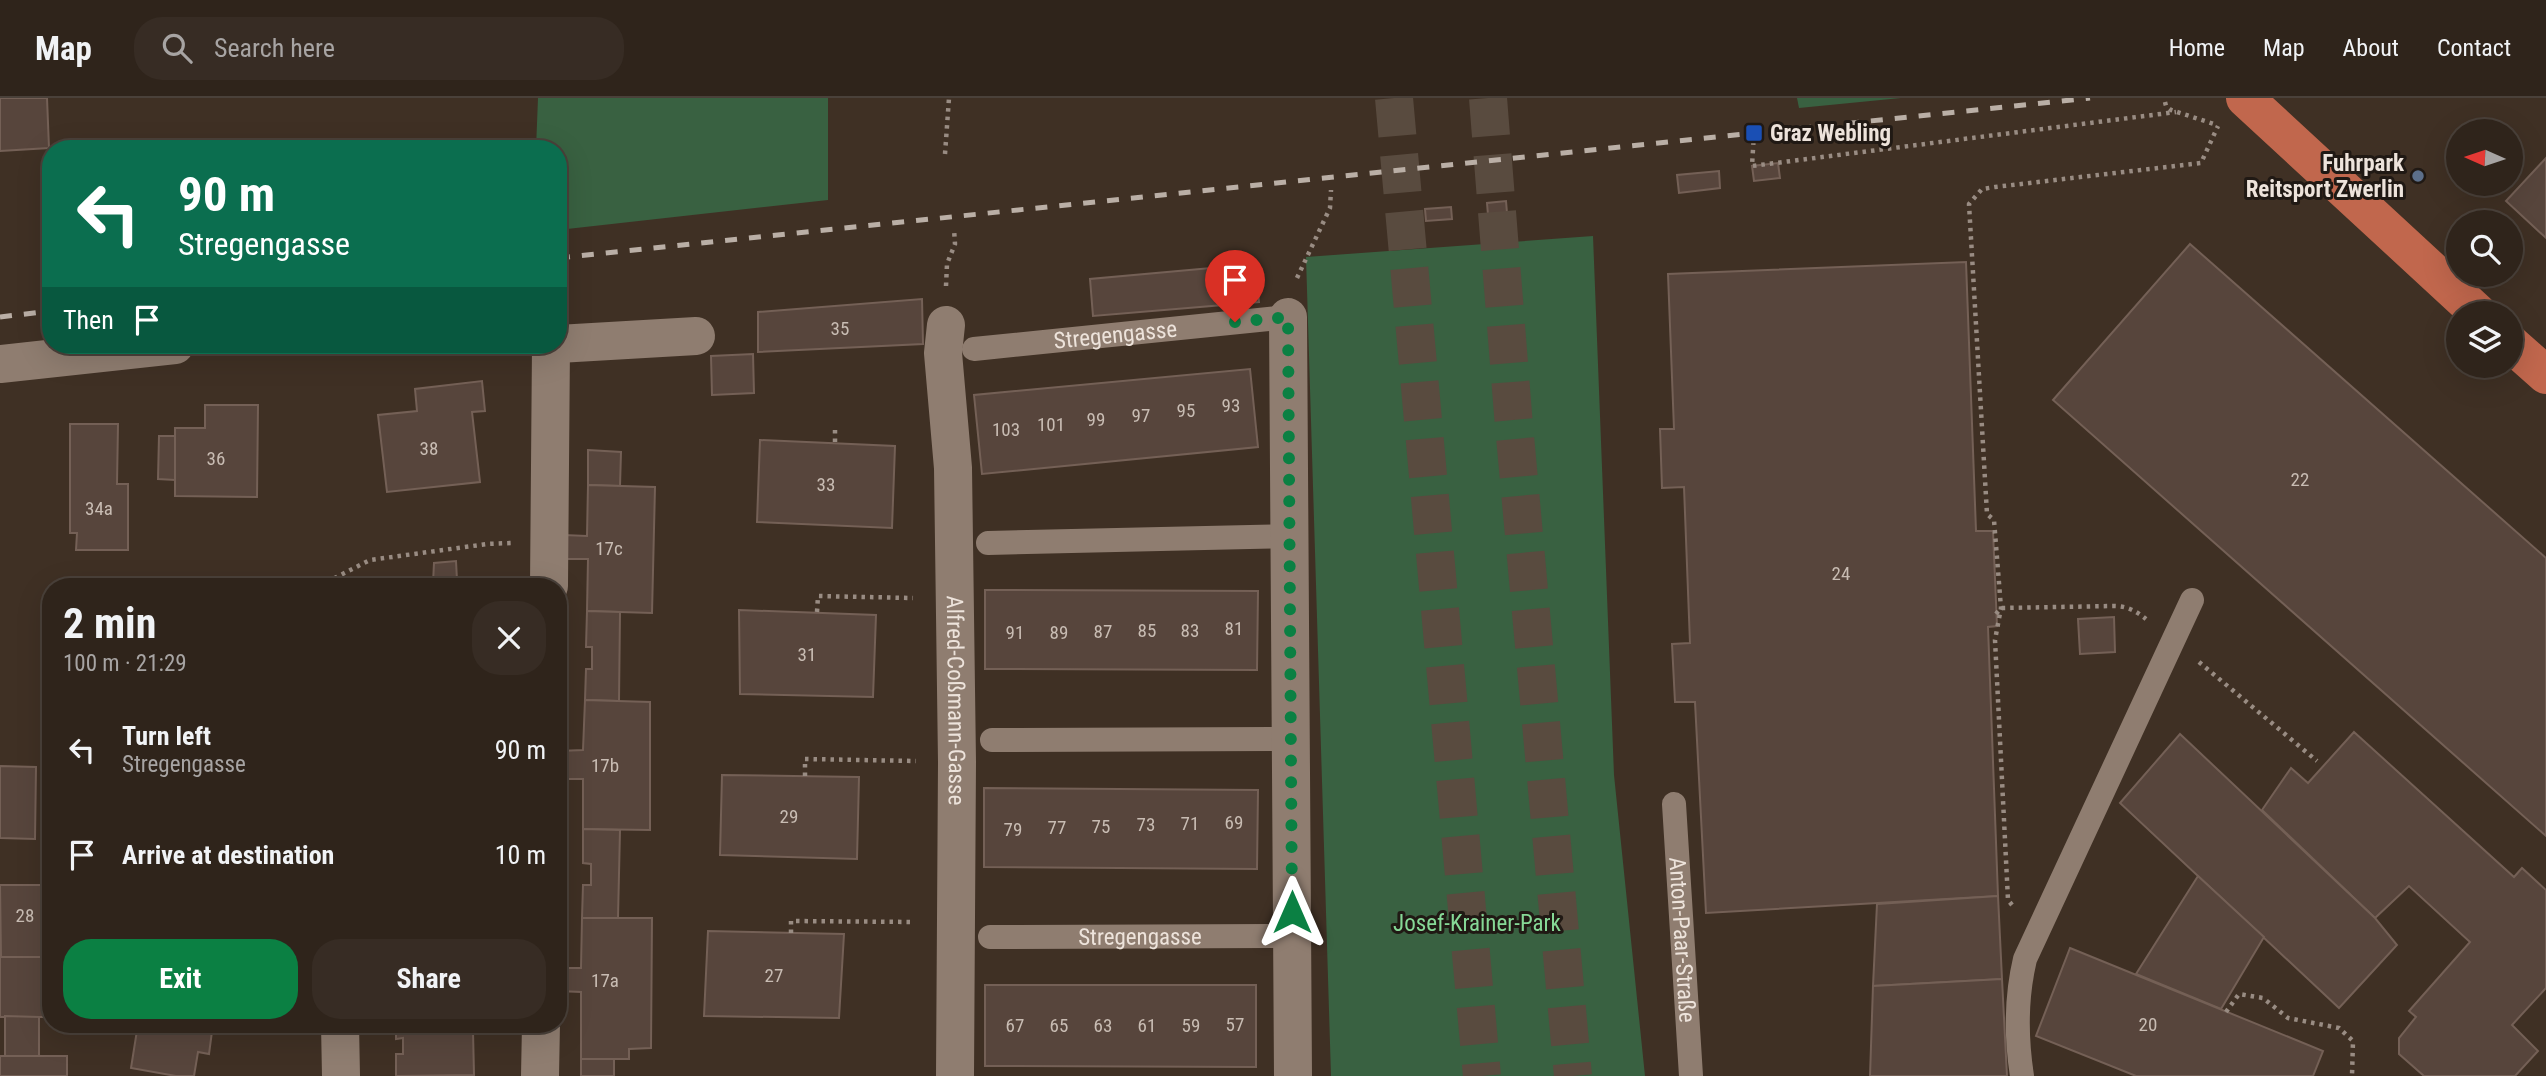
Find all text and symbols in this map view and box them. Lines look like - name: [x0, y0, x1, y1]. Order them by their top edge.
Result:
- search box: [134, 17, 624, 80]
- text: Map: [35, 29, 92, 68]
- icon: search: [158, 29, 196, 67]
- text: Search here: [214, 33, 335, 63]
- text: Home: [2169, 34, 2225, 62]
- text: Map: [2263, 34, 2305, 62]
- text: About: [2343, 34, 2399, 62]
- text: Contact: [2437, 34, 2511, 62]
- north arrow: [2446, 119, 2524, 196]
- map controls: [2446, 119, 2523, 378]
- place label: Graz Webling: [1770, 120, 1891, 147]
- marker: Graz Webling: [1744, 123, 1764, 143]
- place label: Fuhrpark Reitsport Zwerlin: [2246, 150, 2405, 203]
- text: 90 m: [178, 166, 275, 223]
- icon: left: [63, 168, 154, 259]
- marker: Fuhrpark Reitsport Zwerlin: [2410, 168, 2426, 184]
- button: search: [2446, 210, 2523, 287]
- text: Stregengasse: [178, 225, 350, 263]
- pin: [1205, 250, 1265, 322]
- icon: arrive: [1216, 261, 1254, 299]
- icon: arrive: [128, 301, 166, 339]
- button: layers: [2446, 301, 2523, 378]
- text: Then: [63, 305, 114, 335]
- street label: Stregengasse: [1052, 315, 1178, 355]
- house number: 35: [831, 317, 849, 340]
- house number: 93: [1222, 394, 1240, 417]
- house number: 95: [1177, 399, 1195, 422]
- house number: 97: [1132, 404, 1150, 427]
- house number: 99: [1087, 408, 1105, 431]
- house number: 101: [1037, 413, 1065, 436]
- house number: 103: [992, 418, 1020, 441]
- house number: 38: [420, 437, 438, 460]
- house number: 36: [207, 447, 225, 470]
- house number: 22: [2291, 468, 2309, 491]
- house number: 33: [817, 473, 835, 496]
- house number: 34a: [85, 497, 113, 520]
- house number: 17c: [595, 537, 623, 560]
- house number: 24: [1832, 562, 1850, 585]
- street label: Alfred-Coßmann-Gasse: [941, 595, 970, 805]
- text: 2 min: [63, 599, 156, 648]
- button: close: [472, 601, 546, 675]
- house number: 81: [1225, 617, 1243, 640]
- house number: 85: [1138, 619, 1156, 642]
- house number: 83: [1181, 619, 1199, 642]
- house number: 87: [1094, 620, 1112, 643]
- house number: 91: [1006, 621, 1024, 644]
- house number: 89: [1050, 621, 1068, 644]
- house number: 31: [798, 643, 816, 666]
- text: 100 m · 21:29: [63, 650, 187, 677]
- text: Turn left: [122, 721, 211, 751]
- icon: left: [63, 731, 101, 769]
- text: 90 m: [495, 735, 546, 765]
- text: Stregengasse: [122, 751, 246, 778]
- house number: 17b: [591, 754, 619, 777]
- house number: 29: [780, 805, 798, 828]
- house number: 69: [1225, 811, 1243, 834]
- house number: 71: [1181, 812, 1199, 835]
- house number: 73: [1137, 813, 1155, 836]
- house number: 75: [1092, 815, 1110, 838]
- house number: 77: [1048, 816, 1066, 839]
- house number: 79: [1004, 818, 1022, 841]
- icon: arrive: [63, 836, 101, 874]
- text: Arrive at destination: [122, 840, 334, 870]
- text: 10 m: [495, 840, 546, 870]
- street label: Anton-Paar-Straße: [1663, 856, 1701, 1023]
- position arrow: [1255, 875, 1329, 949]
- house number: 28: [16, 904, 34, 927]
- park label: Josef-Krainer-Park: [1393, 910, 1562, 937]
- street label: Stregengasse: [1078, 923, 1202, 951]
- button: Exit: [63, 939, 298, 1019]
- button: Share: [312, 939, 546, 1019]
- house number: 27: [765, 964, 783, 987]
- house number: 17a: [591, 969, 619, 992]
- house number: 57: [1226, 1013, 1244, 1036]
- house number: 20: [2139, 1013, 2157, 1036]
- house number: 67: [1006, 1014, 1024, 1037]
- house number: 65: [1050, 1014, 1068, 1037]
- house number: 63: [1094, 1014, 1112, 1037]
- house number: 61: [1138, 1014, 1156, 1037]
- house number: 59: [1182, 1014, 1200, 1037]

